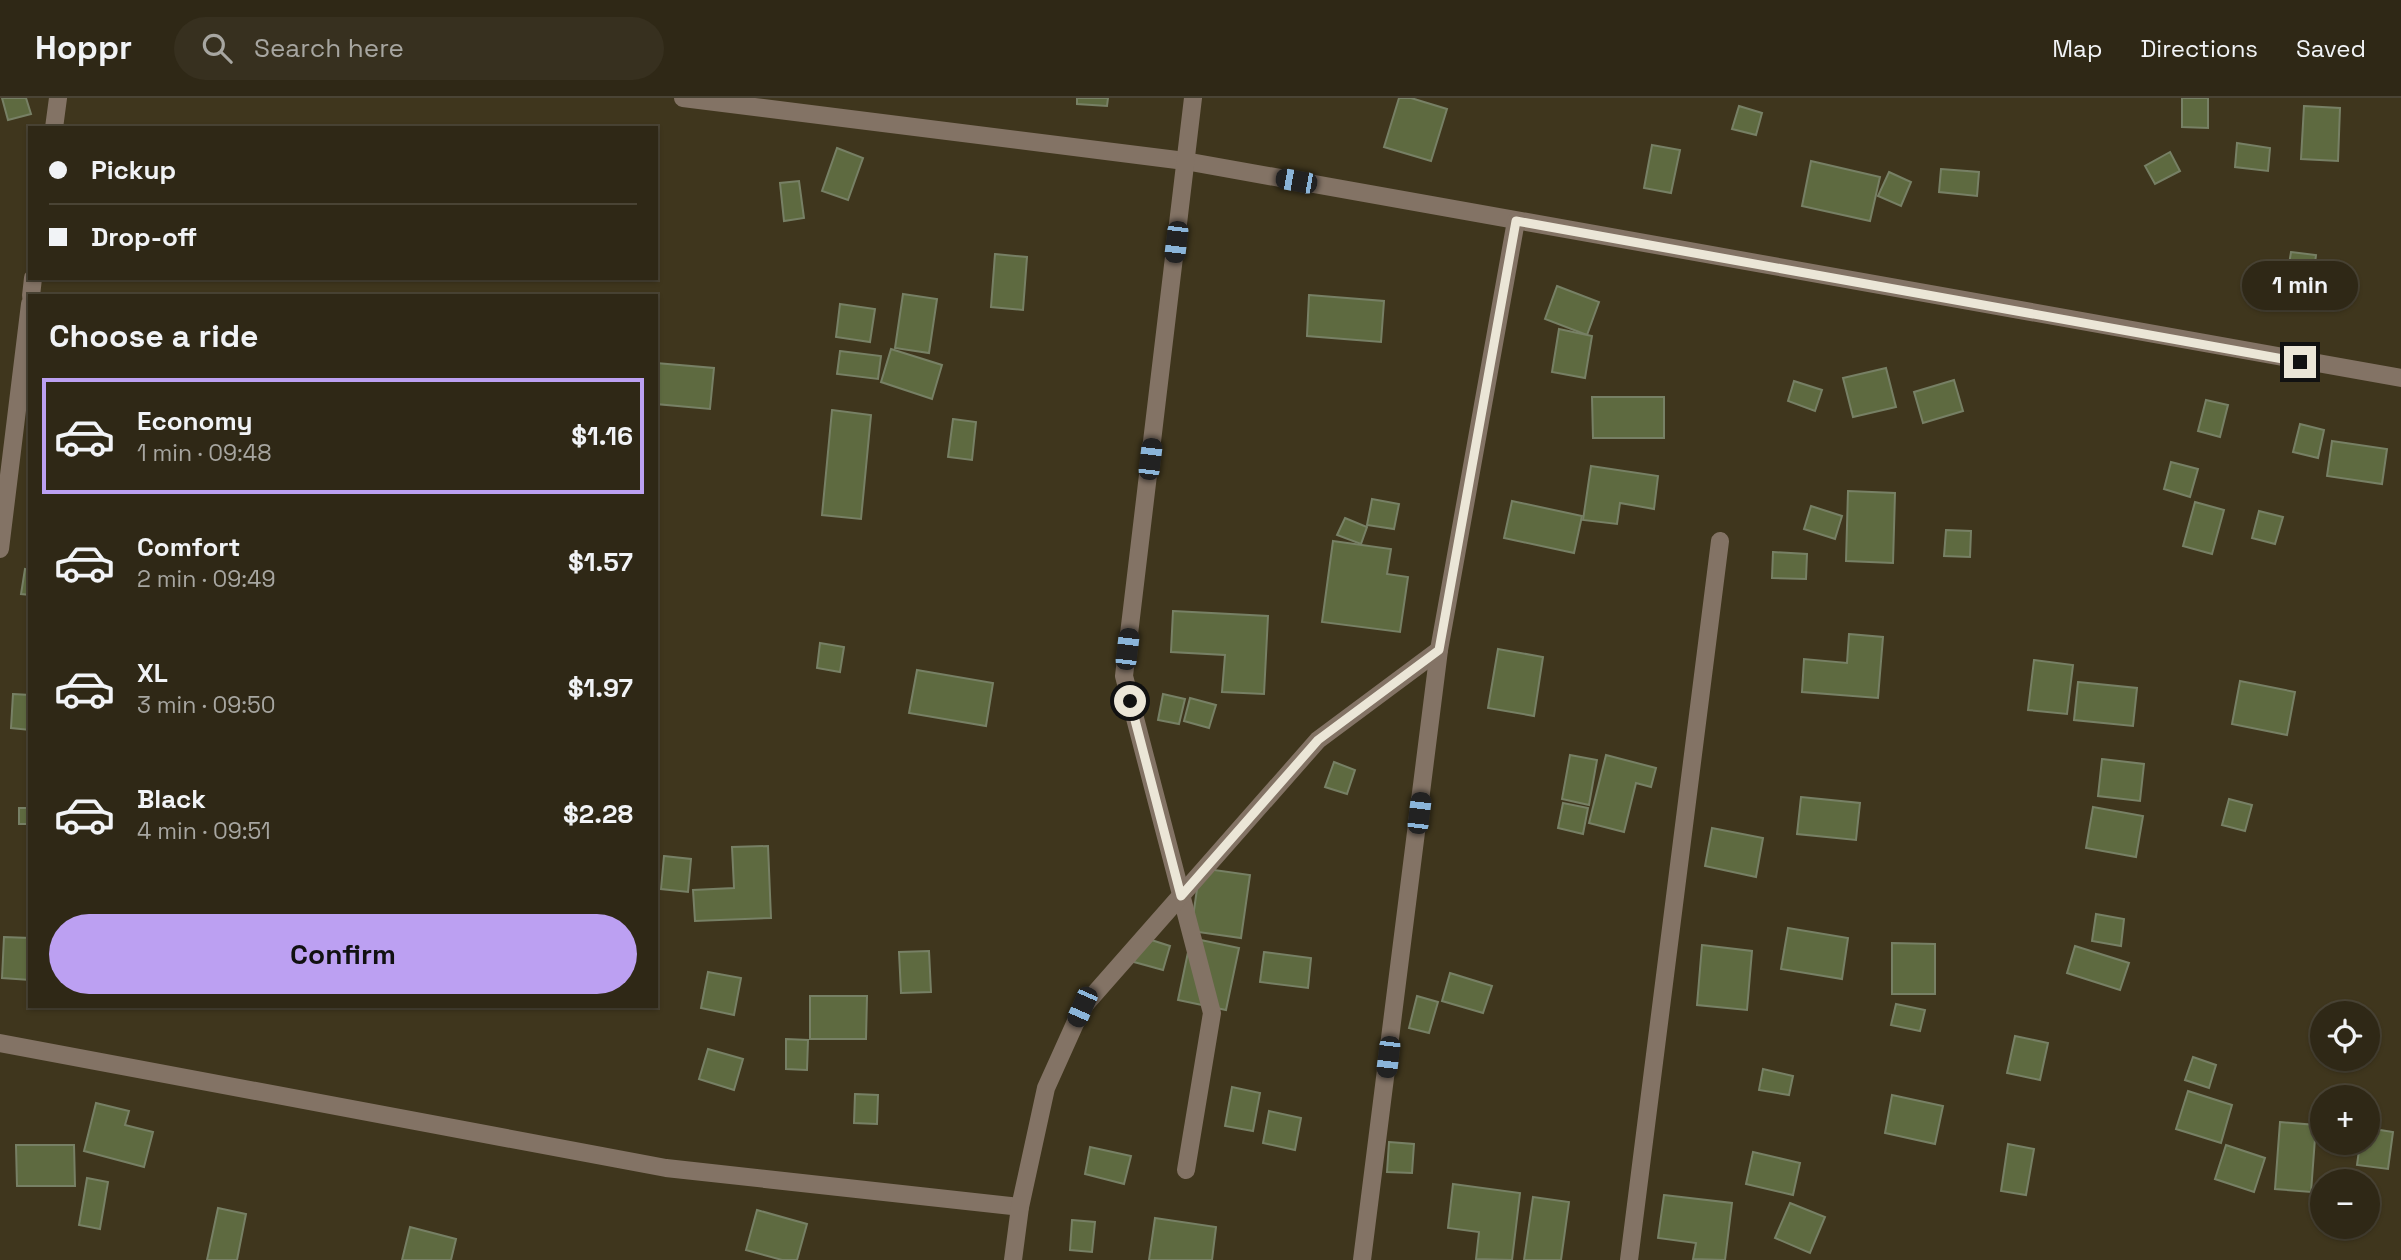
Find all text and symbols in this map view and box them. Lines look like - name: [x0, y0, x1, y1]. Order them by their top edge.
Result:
- search box: [174, 17, 664, 80]
- text: Hoppr: [35, 27, 132, 69]
- icon: search: [198, 29, 236, 67]
- text: Search here: [254, 31, 404, 65]
- text: Map: [2052, 33, 2102, 64]
- text: Directions: [2140, 33, 2258, 64]
- text: Saved: [2296, 33, 2366, 64]
- text: Pickup: [91, 153, 176, 187]
- car: [1274, 167, 1319, 195]
- text: Drop-off: [91, 220, 197, 254]
- car: [1164, 220, 1189, 264]
- callout: 1 min: [2242, 260, 2358, 310]
- text: 1 min: [2272, 270, 2328, 300]
- text: Choose a ride: [49, 316, 259, 356]
- route end: [2284, 346, 2316, 378]
- text: Economy: [137, 404, 253, 438]
- icon: car: [53, 405, 116, 468]
- text: $1.16: [571, 419, 633, 453]
- car: [1138, 437, 1163, 481]
- text: 1 min · 09:48: [137, 438, 272, 468]
- text: Comfort: [137, 530, 240, 564]
- icon: car: [53, 531, 116, 594]
- text: $1.57: [568, 545, 633, 579]
- text: 2 min · 09:49: [137, 564, 276, 594]
- car: [1115, 627, 1140, 671]
- text: XL: [137, 656, 168, 690]
- icon: car: [53, 657, 116, 720]
- text: $1.97: [568, 671, 633, 705]
- route start: [1114, 685, 1146, 717]
- text: 3 min · 09:50: [137, 690, 276, 720]
- text: Black: [137, 782, 206, 816]
- icon: car: [53, 783, 116, 846]
- car: [1407, 791, 1432, 835]
- text: $2.28: [563, 797, 633, 831]
- text: 4 min · 09:51: [137, 816, 271, 846]
- button: Confirm: [49, 914, 637, 994]
- car: [1064, 984, 1101, 1030]
- map controls: [2310, 1001, 2380, 1239]
- button: locate: [2310, 1001, 2380, 1071]
- car: [1376, 1035, 1401, 1079]
- button: +: [2310, 1085, 2380, 1155]
- button: −: [2310, 1169, 2380, 1239]

